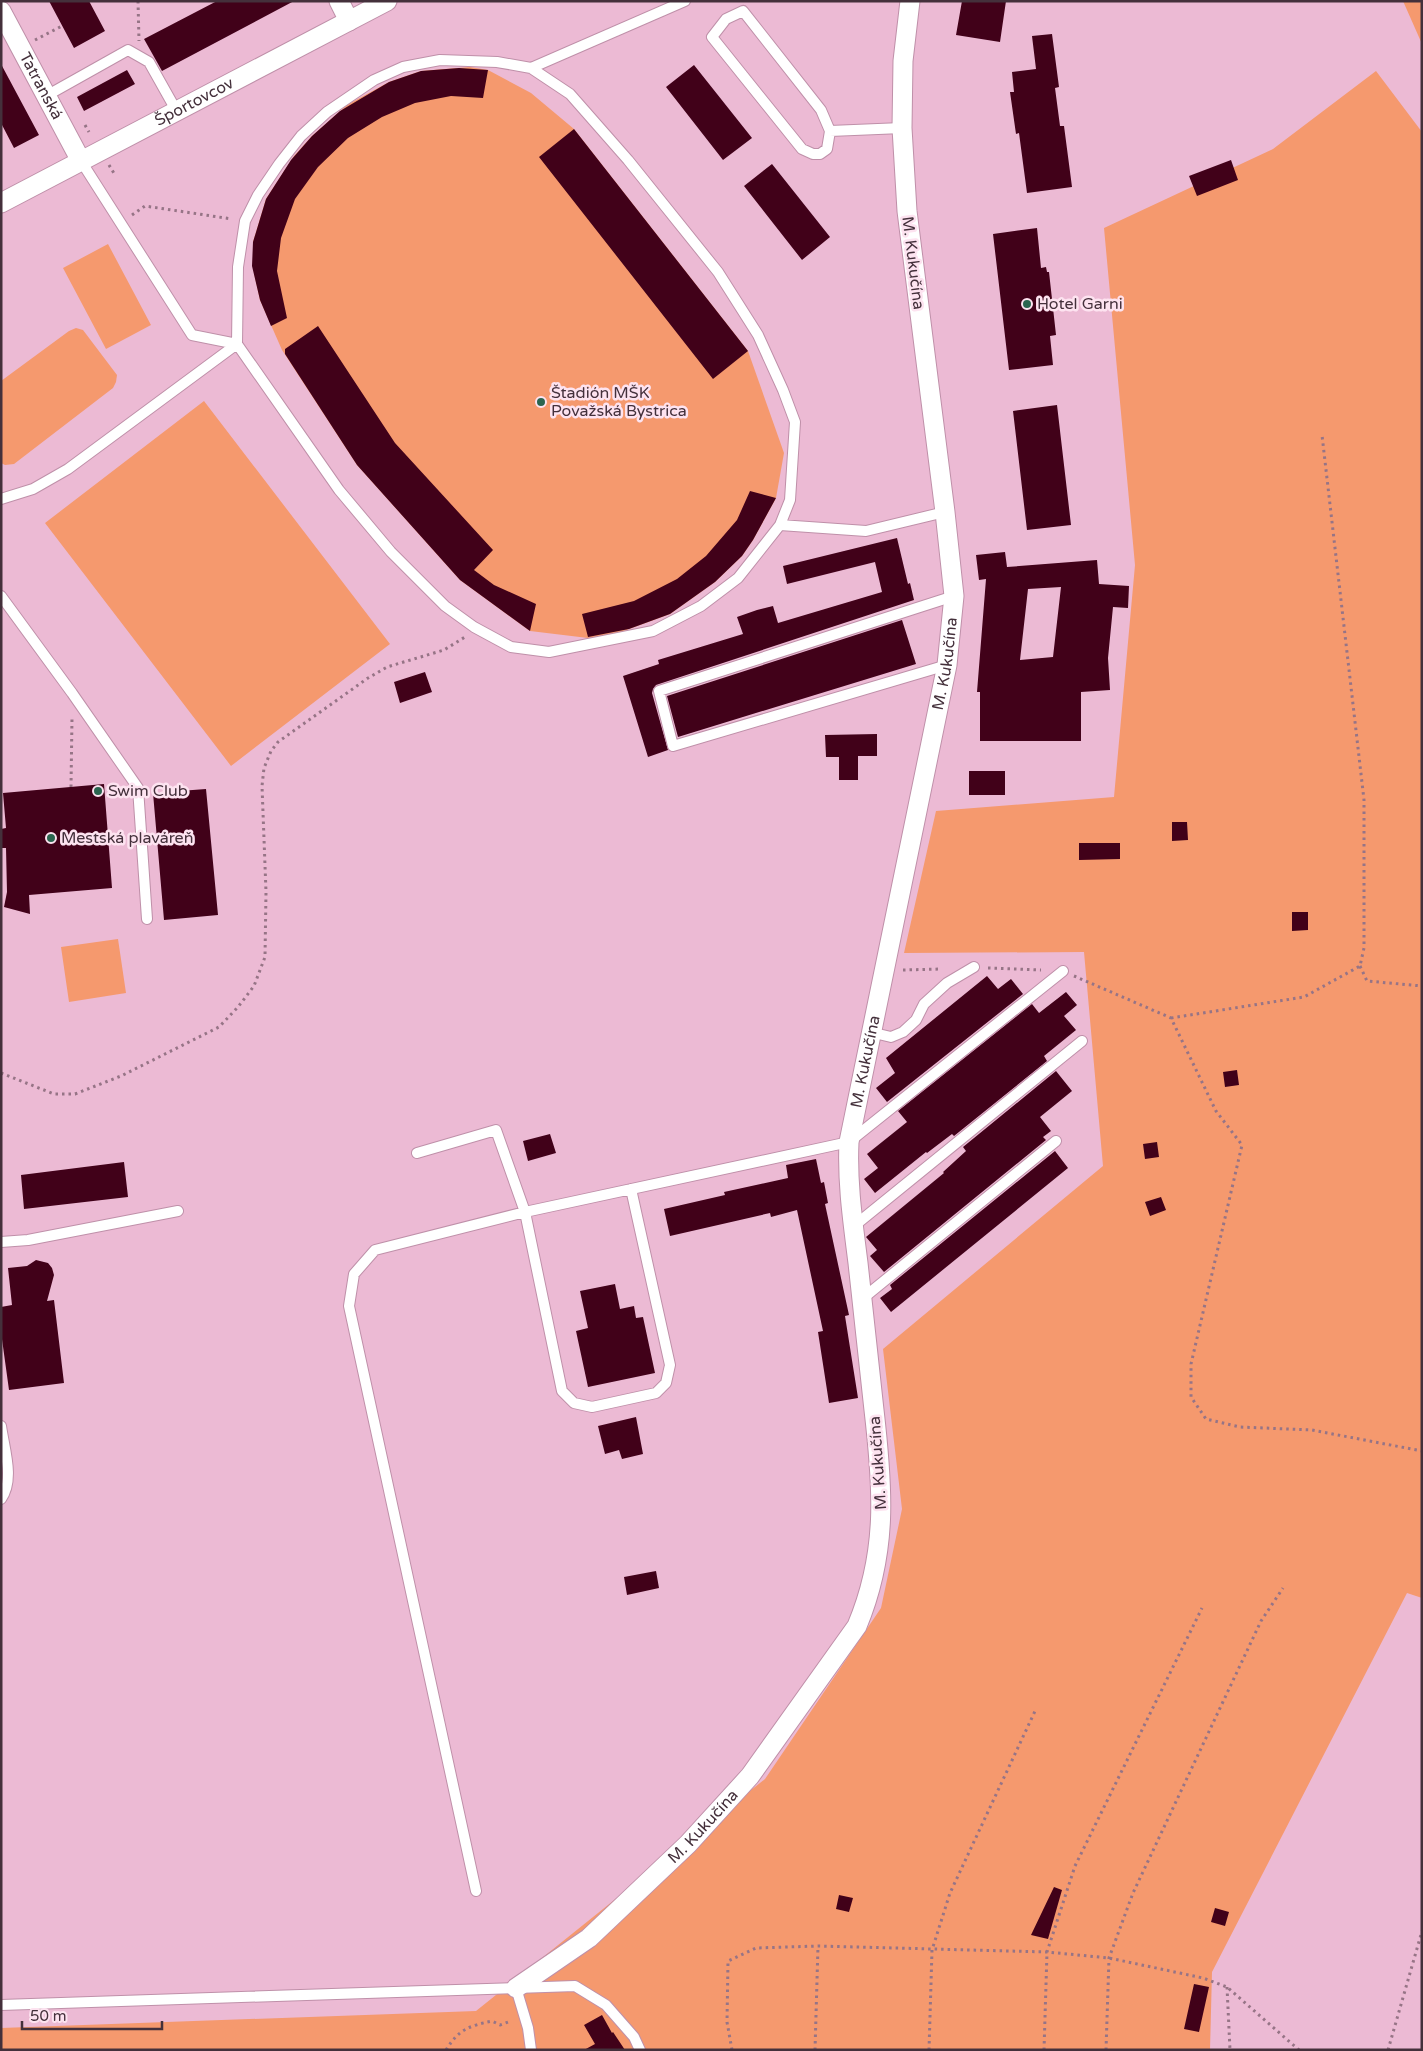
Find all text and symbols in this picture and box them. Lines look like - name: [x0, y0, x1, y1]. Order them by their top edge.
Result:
- street label: Tatranská: [15, 49, 67, 123]
- street label: Športovcov: [151, 73, 237, 131]
- street label: M. Kukučína: [897, 215, 929, 311]
- place label: Hotel Garni: [1037, 294, 1123, 314]
- marker: Hotel Garni: [1021, 298, 1033, 310]
- place label: Štadión MŠK Považská Bystrica: [551, 383, 687, 421]
- marker: Štadión MŠK Považská Bystrica: [535, 396, 547, 408]
- street label: M. Kukučína: [928, 616, 962, 712]
- place label: Swim Club: [108, 781, 188, 801]
- marker: Swim Club: [92, 785, 104, 797]
- place label: Mestská plaváreň: [61, 828, 193, 848]
- marker: Mestská plaváreň: [45, 832, 57, 844]
- street label: M. Kukučína: [846, 1014, 885, 1110]
- street label: M. Kukučína: [865, 1415, 891, 1511]
- street label: M. Kukučína: [664, 1786, 743, 1868]
- scale bar: [22, 1998, 162, 2030]
- text: 50 m: [30, 2007, 67, 2025]

